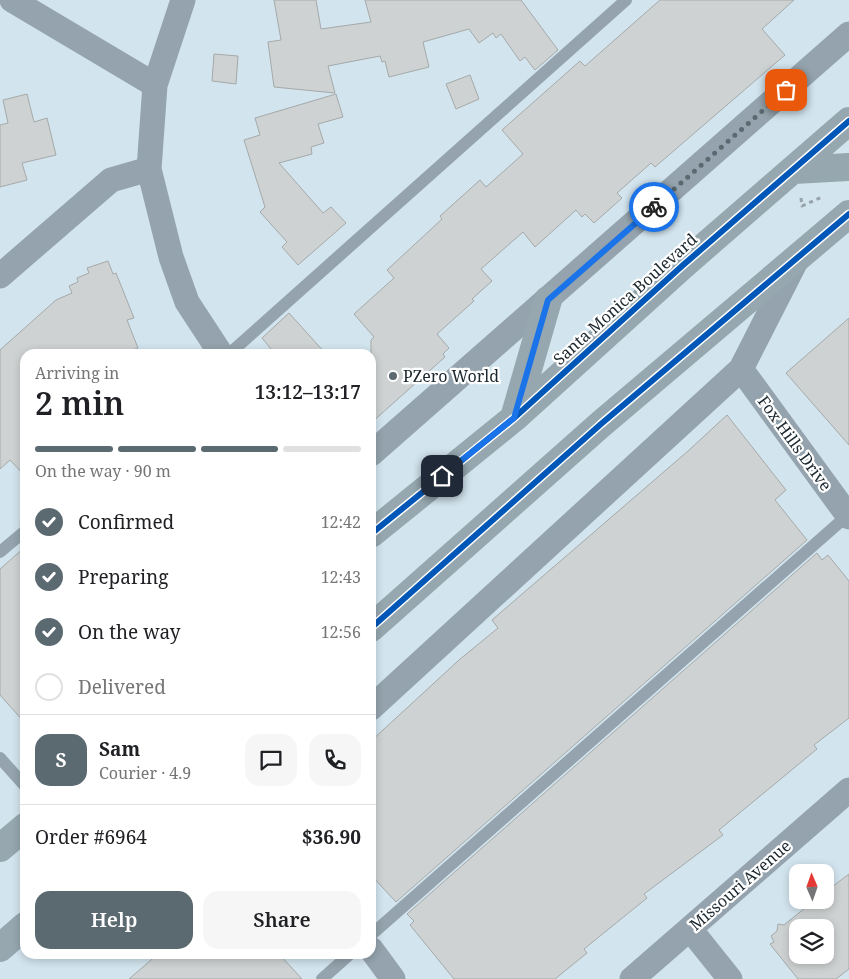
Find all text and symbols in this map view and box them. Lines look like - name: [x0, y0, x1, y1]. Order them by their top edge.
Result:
- pin: [765, 69, 807, 111]
- icon: bag: [772, 76, 800, 104]
- courier: [629, 182, 679, 232]
- icon: bike: [640, 193, 668, 221]
- street label: Santa Monica Boulevard: [548, 228, 702, 370]
- text: Arriving in: [35, 362, 119, 384]
- place label: PZero World: [403, 365, 499, 387]
- marker: PZero World: [387, 370, 399, 382]
- text: 13:12–13:17: [255, 379, 361, 405]
- text: 2 min: [35, 381, 124, 424]
- street label: Fox Hills Drive: [753, 391, 837, 495]
- pin: [421, 455, 463, 497]
- text: On the way · 90 m: [35, 460, 171, 482]
- icon: home: [428, 462, 456, 490]
- icon: check: [35, 508, 63, 536]
- text: Confirmed: [78, 509, 174, 535]
- text: 12:42: [321, 511, 361, 533]
- icon: check: [35, 563, 63, 591]
- text: Preparing: [78, 564, 168, 590]
- text: 12:43: [321, 566, 361, 588]
- icon: check: [35, 618, 63, 646]
- text: On the way: [78, 619, 181, 645]
- text: 12:56: [321, 621, 361, 643]
- text: Delivered: [78, 674, 166, 700]
- button: chat: [245, 734, 297, 786]
- button: phone: [309, 734, 361, 786]
- text: Sam: [99, 736, 140, 762]
- text: S: [55, 747, 67, 773]
- text: Courier · 4.9: [99, 762, 191, 784]
- text: Order #6964: [35, 824, 147, 850]
- text: $36.90: [302, 824, 361, 850]
- street label: Missouri Avenue: [684, 835, 796, 935]
- north arrow: [789, 864, 834, 909]
- map controls: [789, 864, 834, 964]
- button: Help: [35, 891, 193, 949]
- button: Share: [203, 891, 361, 949]
- button: layers: [789, 919, 834, 964]

